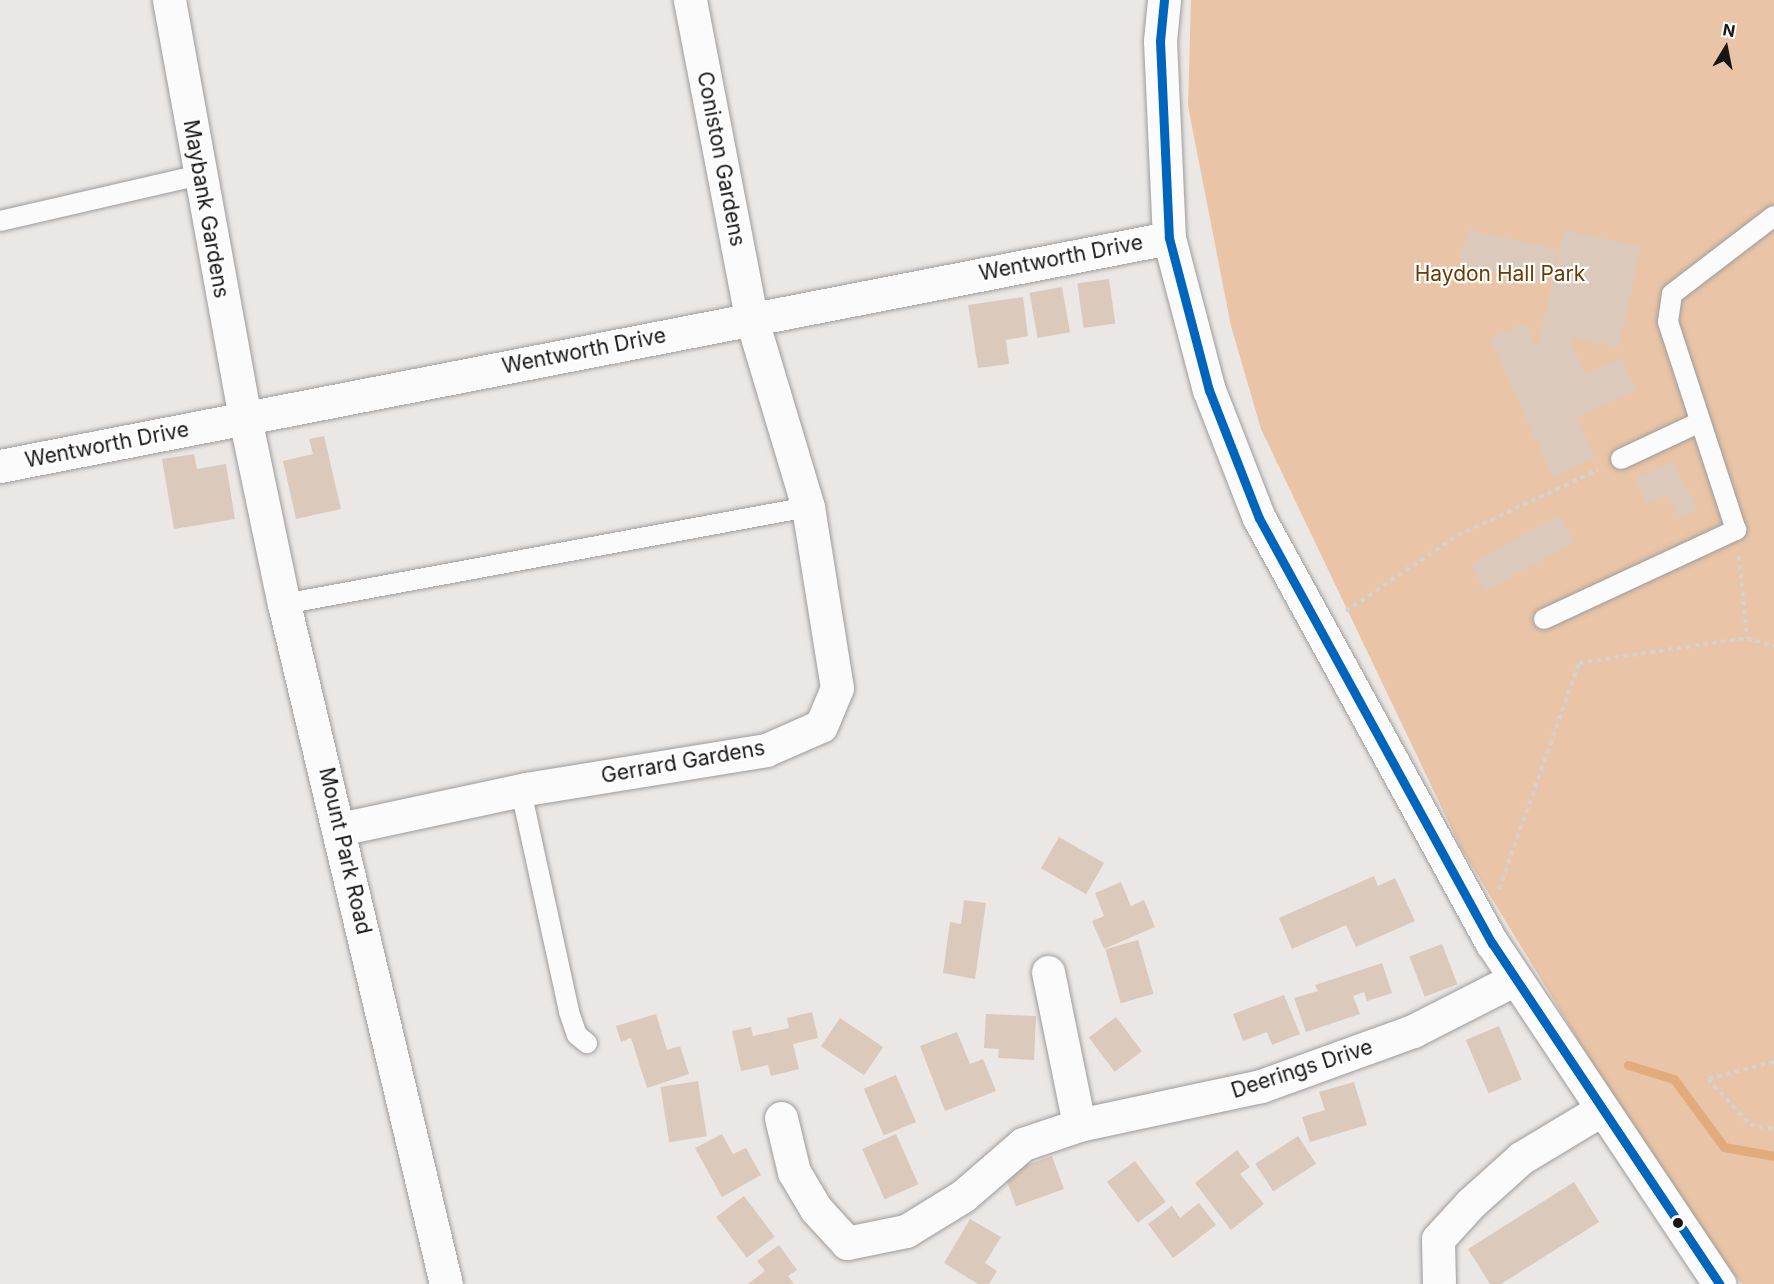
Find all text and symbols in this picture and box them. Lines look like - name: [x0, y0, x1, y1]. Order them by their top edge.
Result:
- north arrow: [1696, 18, 1756, 78]
- text: N: [1721, 19, 1737, 41]
- street label: Coniston Gardens: [692, 69, 750, 249]
- street label: Maybank Gardens: [178, 118, 234, 300]
- street label: Wentworth Drive: [977, 230, 1145, 286]
- park label: Haydon Hall Park: [1415, 261, 1585, 287]
- street label: Wentworth Drive: [500, 323, 668, 379]
- street label: Wentworth Drive: [23, 417, 191, 473]
- street label: Gerrard Gardens: [599, 735, 767, 789]
- street label: Mount Park Road: [314, 765, 376, 937]
- street label: Deerings Drive: [1228, 1034, 1376, 1104]
- unlabelled marker: [1672, 1217, 1684, 1229]

